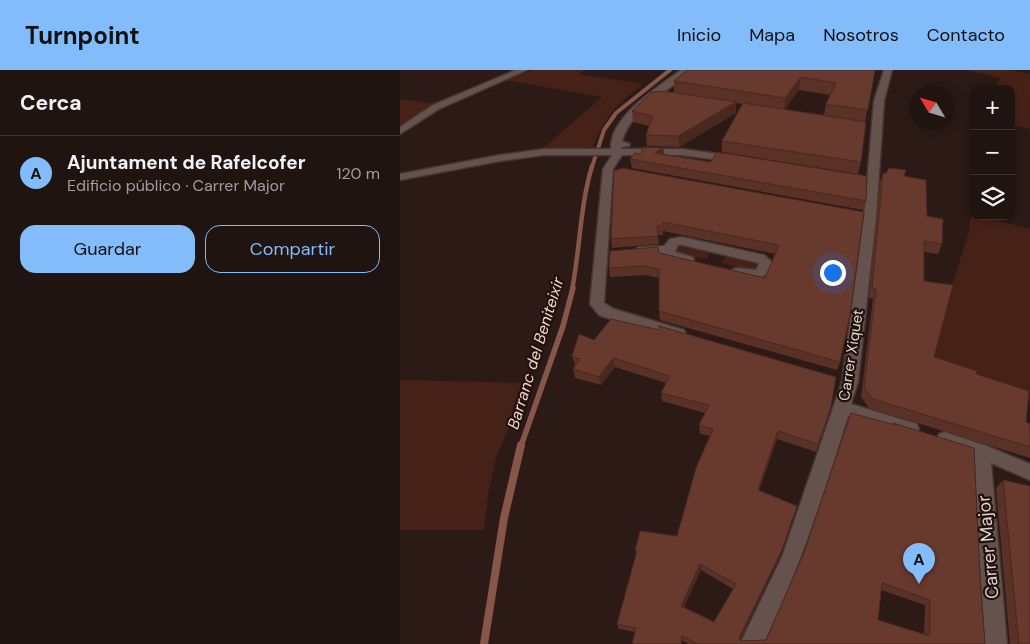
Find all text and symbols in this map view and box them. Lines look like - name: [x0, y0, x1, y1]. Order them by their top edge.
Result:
- text: Turnpoint: [25, 20, 140, 51]
- text: Inicio: [677, 23, 721, 47]
- text: Mapa: [749, 23, 795, 47]
- text: Nosotros: [823, 23, 899, 47]
- text: Contacto: [927, 23, 1005, 47]
- north arrow: [910, 85, 955, 130]
- map controls: [970, 85, 1015, 220]
- button: +: [970, 85, 1015, 130]
- text: Cerca: [20, 89, 82, 117]
- button: −: [970, 130, 1015, 175]
- text: Ajuntament de Rafelcofer: [67, 150, 305, 175]
- text: A: [30, 163, 42, 184]
- text: 120 m: [336, 163, 380, 184]
- text: Edificio público · Carrer Major: [67, 175, 285, 196]
- button: layers: [970, 175, 1015, 220]
- button: Guardar: [20, 225, 195, 273]
- button: Compartir: [205, 225, 380, 273]
- your location: [820, 260, 846, 286]
- water label: Barranc del Beniteixir: [502, 274, 569, 432]
- street label: Carrer Xiquet: [834, 308, 868, 402]
- street label: Carrer Major: [971, 494, 1004, 600]
- pin: A: [903, 543, 935, 584]

